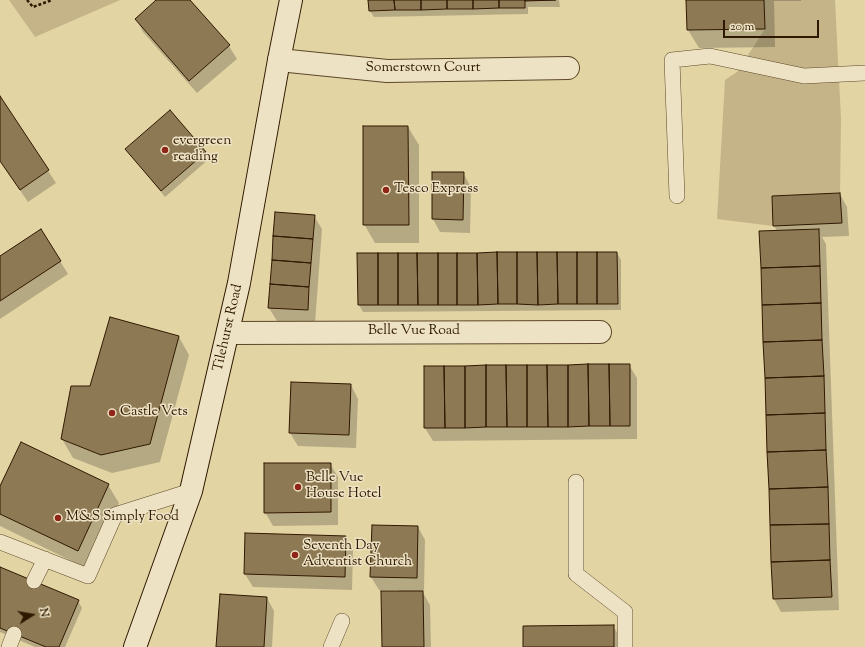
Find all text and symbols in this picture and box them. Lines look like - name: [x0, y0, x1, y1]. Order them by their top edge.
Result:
- scale bar: [725, 12, 821, 38]
- text: 20 m: [730, 18, 754, 36]
- street label: Somerstown Court: [365, 61, 481, 77]
- place label: evergreen reading: [173, 134, 231, 166]
- marker: evergreen reading: [160, 145, 170, 155]
- place label: Tesco Express: [394, 182, 478, 198]
- marker: Tesco Express: [381, 185, 391, 195]
- street label: Tilehurst Road: [211, 283, 247, 373]
- street label: Belle Vue Road: [368, 324, 460, 340]
- place label: Castle Vets: [120, 405, 188, 421]
- marker: Castle Vets: [107, 408, 117, 418]
- place label: Belle Vue House Hotel: [306, 471, 382, 504]
- marker: Belle Vue House Hotel: [293, 482, 303, 492]
- place label: M&S Simply Food: [66, 510, 179, 526]
- marker: M&S Simply Food: [53, 513, 63, 523]
- place label: Seventh Day Adventist Church: [303, 539, 412, 572]
- marker: Seventh Day Adventist Church: [290, 550, 300, 560]
- north arrow: [12, 595, 52, 635]
- text: N: [35, 607, 52, 619]

